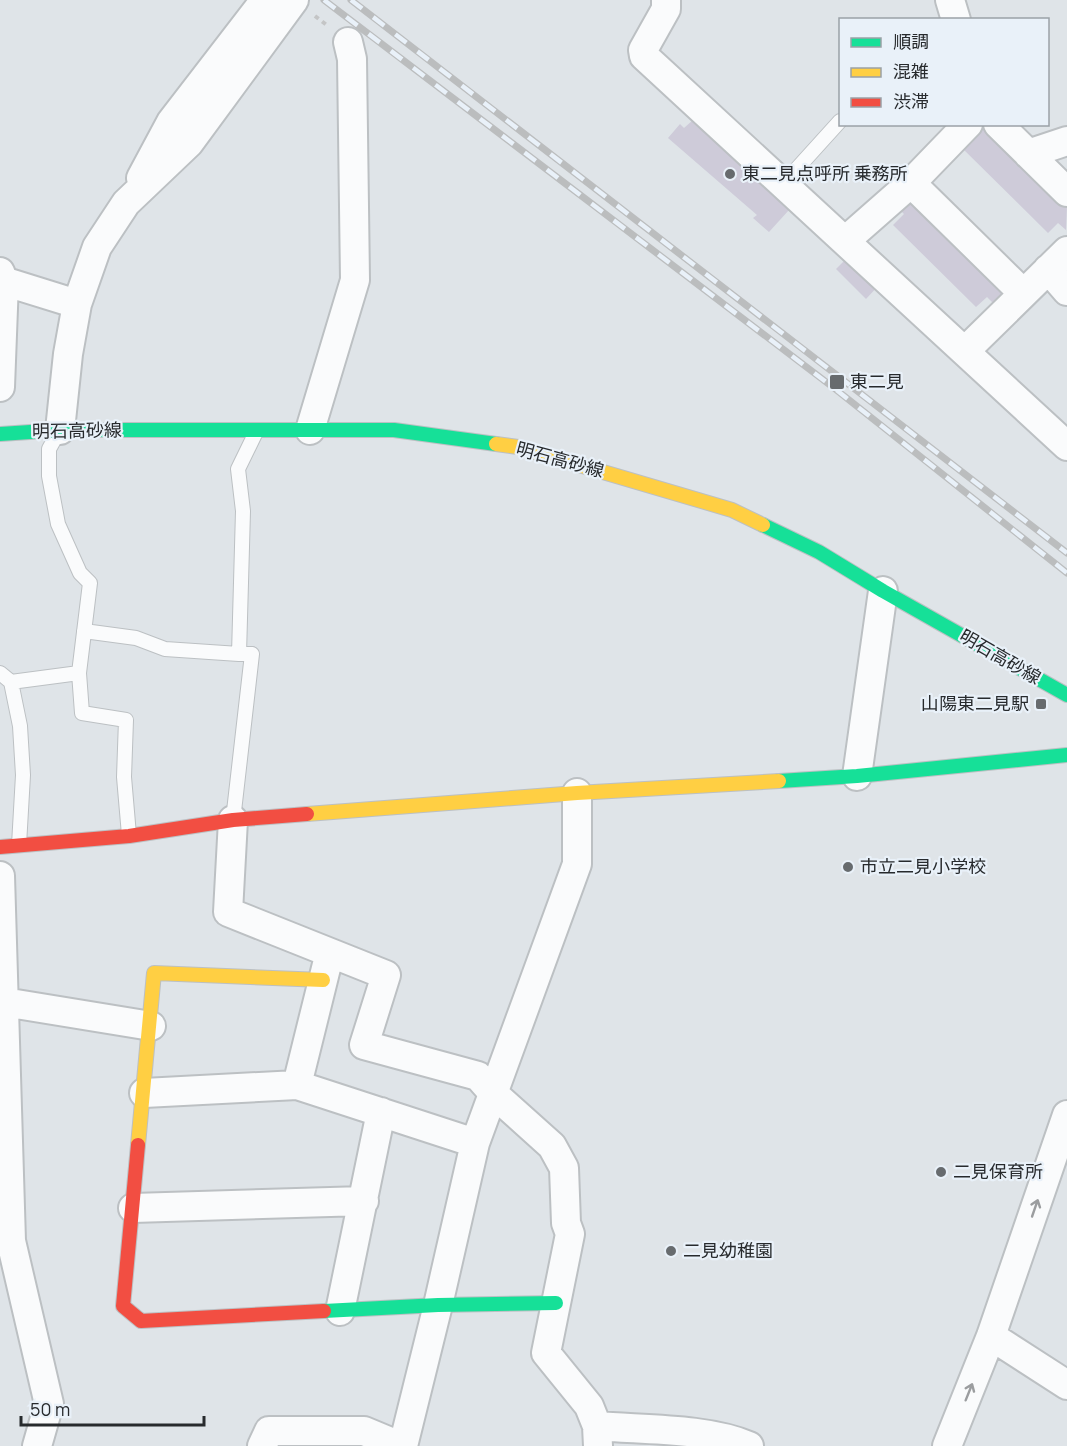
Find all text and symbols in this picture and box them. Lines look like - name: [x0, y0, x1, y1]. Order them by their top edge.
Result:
- legend: [839, 18, 1049, 126]
- text: 順調: [893, 29, 929, 53]
- text: 混雑: [893, 59, 929, 83]
- text: 渋滞: [893, 89, 929, 113]
- place label: 東二見点呼所 乗務所: [742, 161, 908, 185]
- marker: 東二見点呼所 乗務所: [723, 167, 737, 181]
- place label: 東二見: [850, 369, 904, 393]
- marker: 東二見: [828, 373, 846, 391]
- street label: 明石高砂線: [32, 417, 122, 443]
- street label: 明石高砂線: [514, 436, 607, 482]
- street label: 明石高砂線: [956, 623, 1045, 689]
- place label: 山陽東二見駅: [921, 691, 1029, 715]
- marker: 山陽東二見駅: [1034, 697, 1048, 711]
- place label: 市立二見小学校: [860, 854, 986, 878]
- marker: 市立二見小学校: [841, 860, 855, 874]
- place label: 二見保育所: [953, 1159, 1043, 1183]
- marker: 二見保育所: [934, 1165, 948, 1179]
- one-way arrow: [1030, 1199, 1041, 1218]
- place label: 二見幼稚園: [683, 1238, 773, 1262]
- marker: 二見幼稚園: [664, 1244, 678, 1258]
- one-way arrow: [964, 1383, 975, 1402]
- scale bar: [21, 1389, 204, 1427]
- text: 50 m: [30, 1397, 70, 1421]

